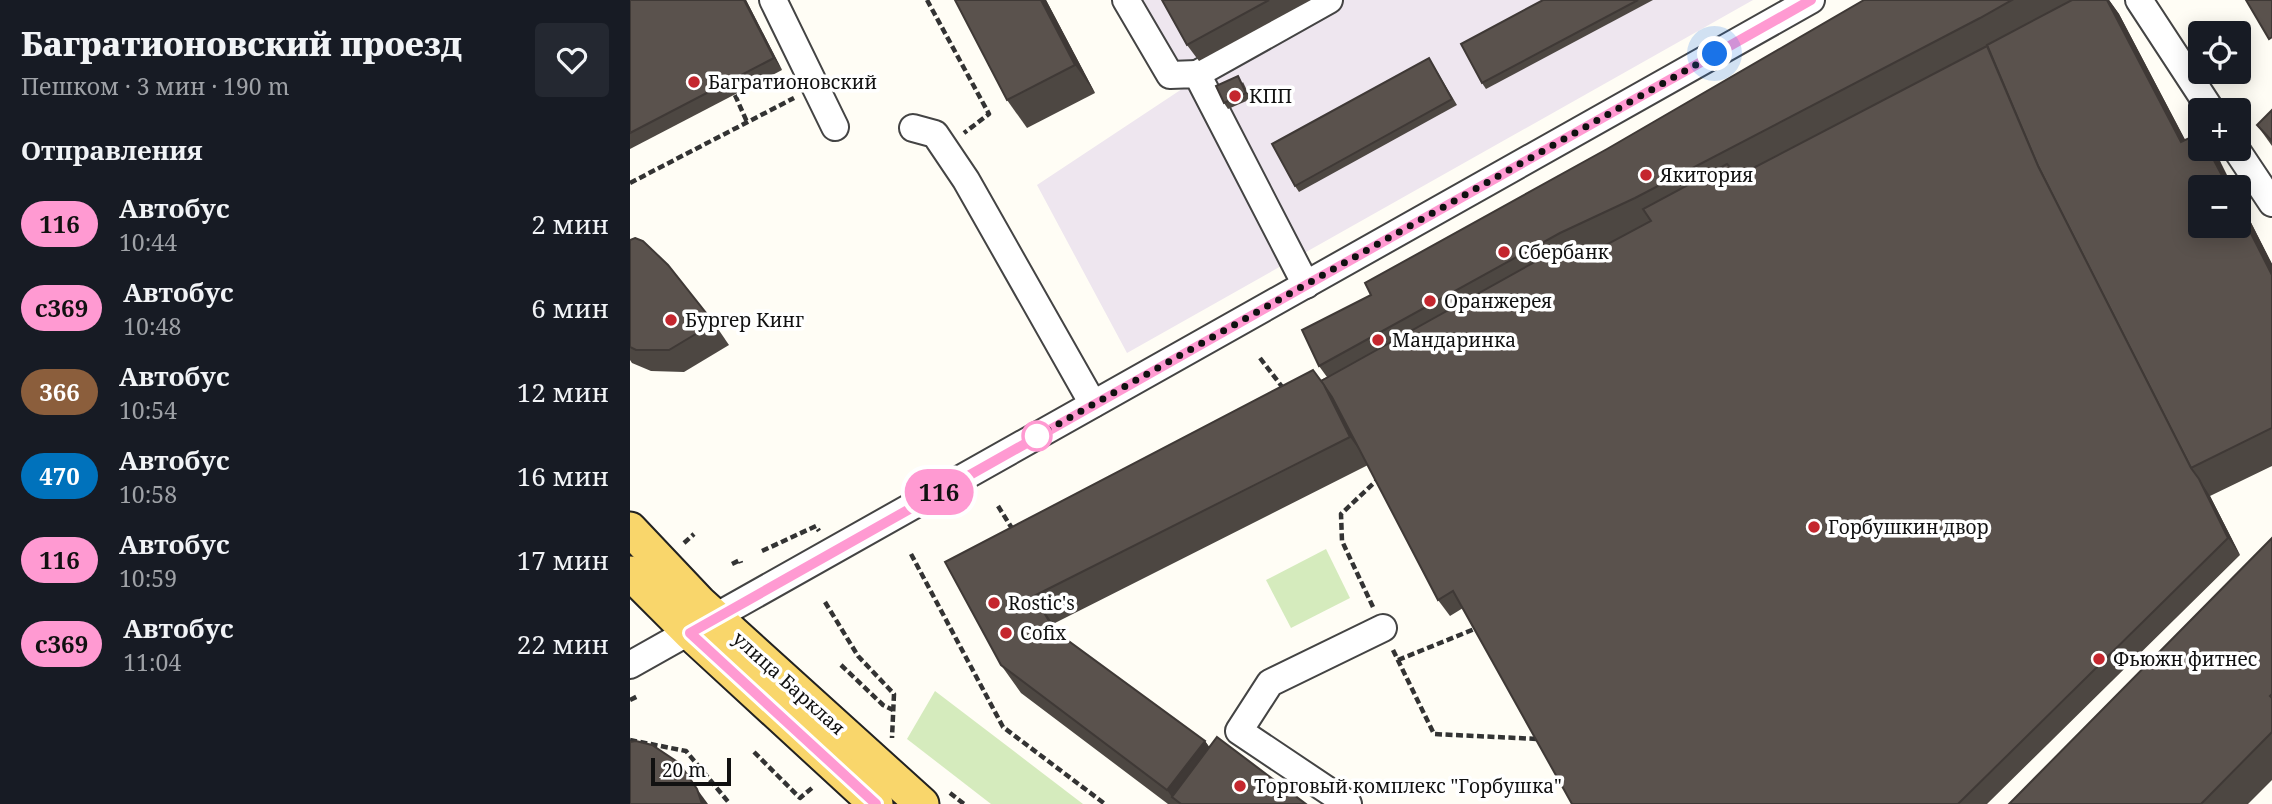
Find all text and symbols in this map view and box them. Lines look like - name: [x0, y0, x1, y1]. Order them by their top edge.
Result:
- text: Багратионовский проезд: [21, 21, 462, 66]
- map controls: [2188, 21, 2251, 238]
- button: locate: [2188, 21, 2251, 84]
- button: heart: [535, 23, 609, 97]
- your location: [1697, 36, 1732, 71]
- place label: Багратионовский: [708, 69, 877, 95]
- text: Пешком · 3 мин · 190 m: [21, 70, 289, 102]
- marker: Багратионовский: [686, 74, 702, 90]
- place label: КПП: [1249, 83, 1292, 109]
- marker: КПП: [1227, 88, 1243, 104]
- button: +: [2188, 98, 2251, 161]
- text: Отправления: [21, 132, 203, 168]
- place label: Якитория: [1659, 162, 1754, 188]
- marker: Якитория: [1638, 167, 1654, 183]
- button: −: [2188, 175, 2251, 238]
- text: Автобус: [119, 190, 229, 226]
- text: 2 мин: [531, 206, 609, 242]
- text: 116: [39, 207, 80, 240]
- text: 10:44: [119, 226, 177, 258]
- place label: Сбербанк: [1518, 239, 1610, 265]
- marker: Сбербанк: [1496, 244, 1512, 260]
- text: Автобус: [123, 274, 234, 310]
- place label: Оранжерея: [1444, 288, 1552, 314]
- text: 6 мин: [531, 290, 609, 326]
- text: с369: [35, 291, 88, 324]
- marker: Оранжерея: [1422, 293, 1438, 309]
- place label: Бургер Кинг: [685, 307, 804, 333]
- text: 10:48: [123, 310, 181, 342]
- marker: Бургер Кинг: [663, 312, 679, 328]
- place label: Мандаринка: [1392, 327, 1516, 353]
- marker: Мандаринка: [1370, 332, 1386, 348]
- text: Автобус: [119, 358, 229, 394]
- text: 12 мин: [517, 374, 609, 410]
- text: 366: [39, 375, 80, 408]
- text: 10:54: [119, 394, 177, 426]
- unlabelled marker: [1022, 421, 1052, 451]
- text: Автобус: [119, 442, 229, 478]
- text: 16 мин: [517, 458, 609, 494]
- text: 470: [39, 459, 80, 492]
- line badge: 116: [899, 469, 979, 515]
- text: 116: [919, 475, 959, 508]
- text: 10:58: [119, 478, 177, 510]
- place label: Горбушкин двор: [1828, 514, 1989, 540]
- marker: Горбушкин двор: [1806, 519, 1822, 535]
- text: Автобус: [119, 526, 229, 562]
- text: 17 мин: [517, 542, 609, 578]
- text: 116: [39, 543, 80, 576]
- text: 10:59: [119, 562, 177, 594]
- place label: Rostic's: [1008, 590, 1075, 616]
- marker: Rostic's: [986, 595, 1002, 611]
- text: Автобус: [123, 610, 234, 646]
- place label: Cofix: [1020, 620, 1066, 646]
- street label: улица Барклая: [727, 625, 851, 741]
- marker: Cofix: [998, 625, 1014, 641]
- text: 22 мин: [517, 626, 609, 662]
- text: с369: [35, 627, 88, 660]
- text: 11:04: [123, 646, 181, 678]
- place label: Фьюжн фитнес: [2113, 646, 2257, 672]
- marker: Фьюжн фитнес: [2091, 651, 2107, 667]
- scale bar: [651, 755, 732, 787]
- text: 20 m: [662, 757, 706, 783]
- place label: Торговый комплекс "Горбушка": [1254, 773, 1562, 799]
- marker: Торговый комплекс "Горбушка": [1232, 778, 1248, 794]

